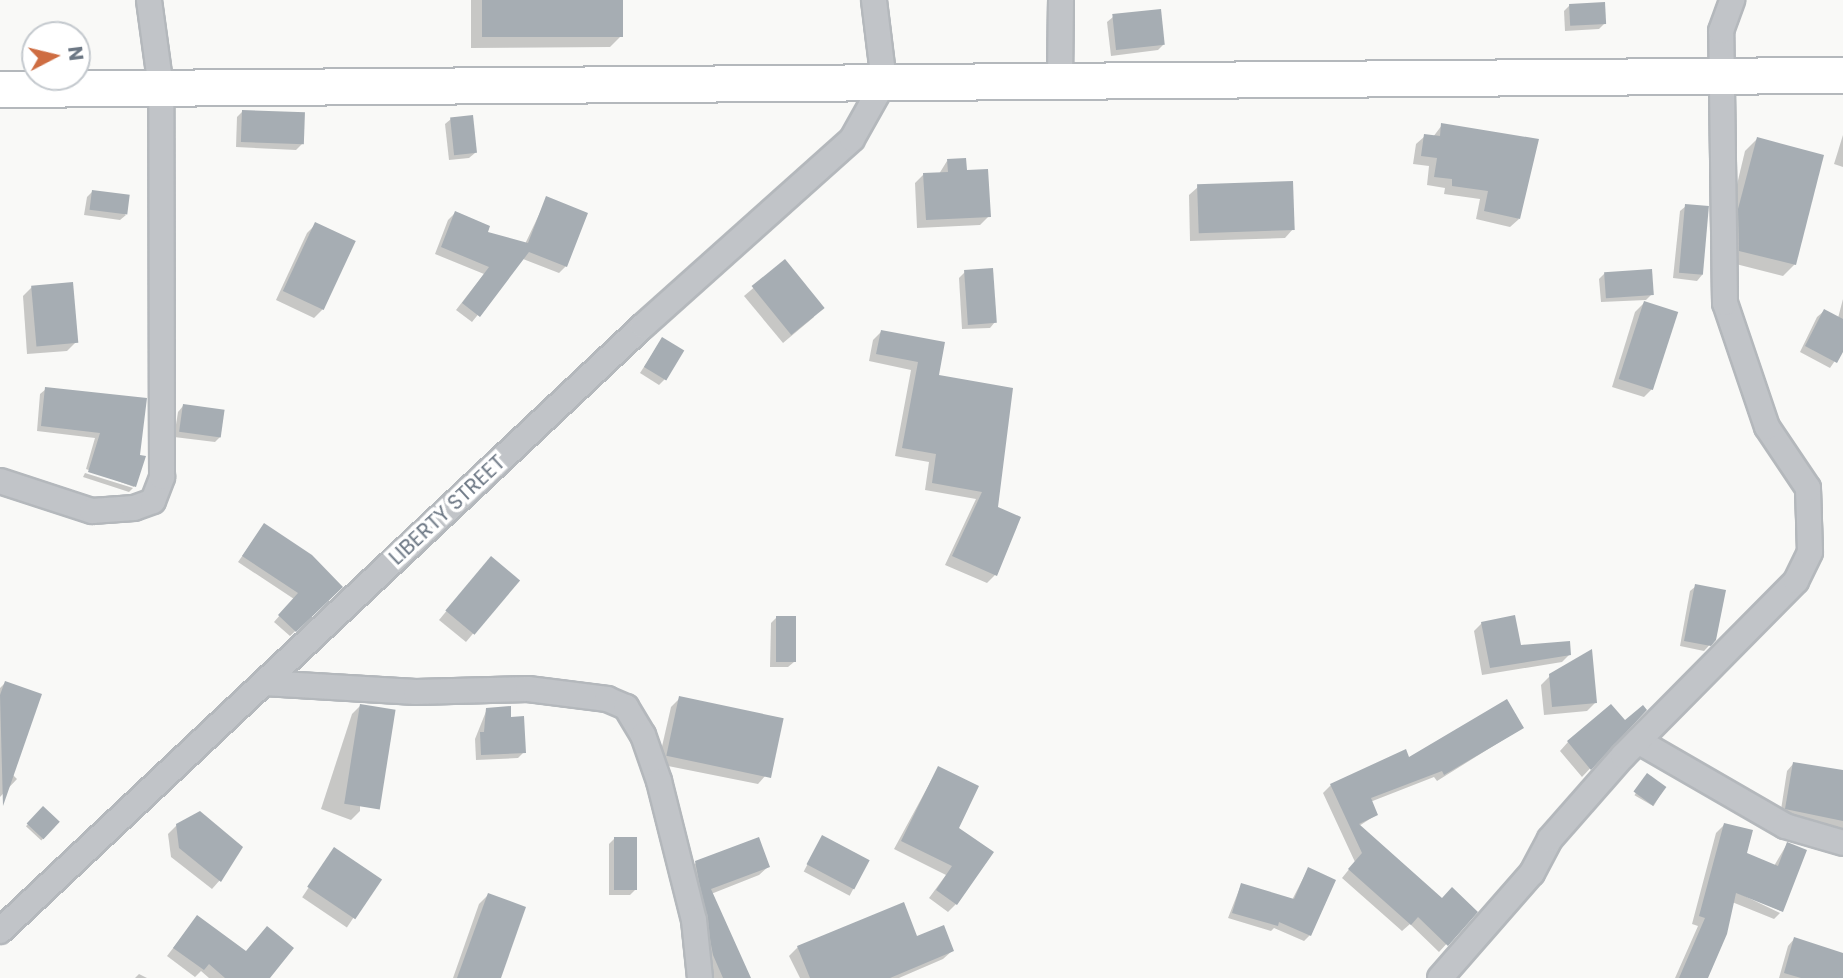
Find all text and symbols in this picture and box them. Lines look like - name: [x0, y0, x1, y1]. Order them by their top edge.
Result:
- north arrow: [21, 21, 91, 91]
- text: N: [61, 45, 90, 62]
- street label: LIBERTY STREET: [384, 450, 510, 570]

